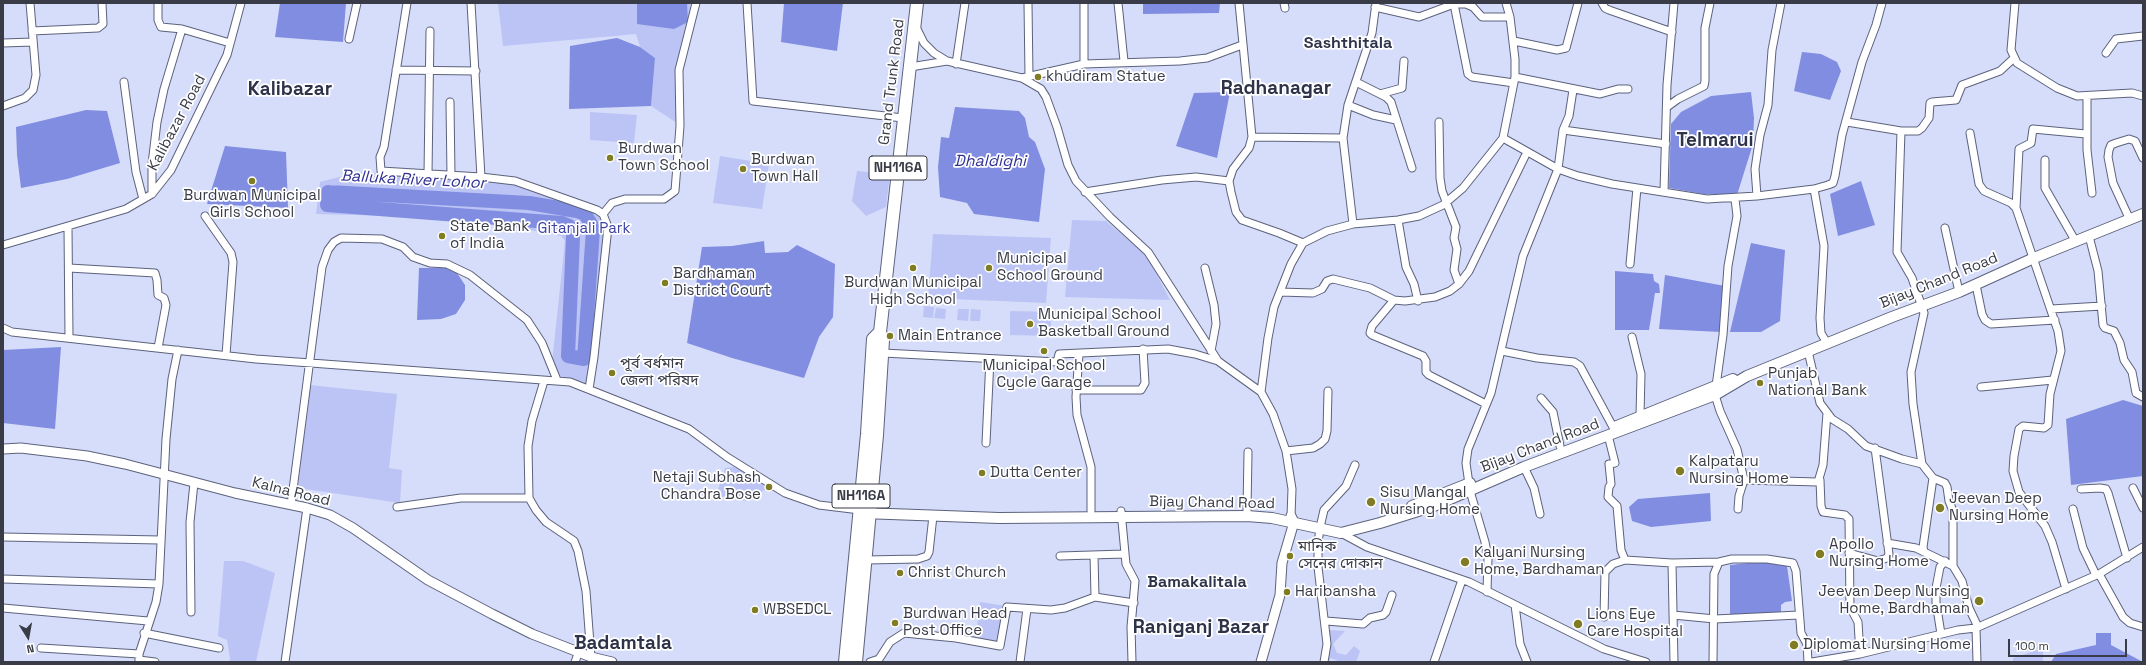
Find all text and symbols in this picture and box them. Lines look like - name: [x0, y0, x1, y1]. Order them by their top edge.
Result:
- street label: Grand Trunk Road: [875, 18, 909, 146]
- district label: Sashthitala: [1304, 34, 1392, 54]
- place label: khudiram Statue: [1046, 68, 1166, 86]
- street label: Kalibazar Road: [144, 72, 210, 174]
- marker: khudiram Statue: [1033, 72, 1043, 82]
- district label: Radhanagar: [1221, 78, 1331, 100]
- district label: Kalibazar: [248, 79, 332, 101]
- district label: Telmarui: [1677, 130, 1753, 152]
- place label: Burdwan Town School: [618, 140, 709, 175]
- place label: Burdwan Town Hall: [751, 151, 818, 186]
- water label: Dhaldighi: [954, 152, 1026, 172]
- marker: Burdwan Town School: [605, 153, 615, 163]
- road number: NH116A: [869, 156, 927, 180]
- marker: Burdwan Town Hall: [738, 164, 748, 174]
- water label: Balluka River Lohor: [340, 167, 486, 193]
- marker: Burdwan Municipal Girls School: [247, 176, 257, 186]
- place label: Burdwan Municipal Girls School: [183, 187, 321, 222]
- place label: State Bank of India: [450, 218, 529, 253]
- park label: Gitanjali Park: [538, 220, 630, 238]
- marker: State Bank of India: [437, 231, 447, 241]
- street label: Bijay Chand Road: [1877, 249, 2001, 313]
- place label: Municipal School Ground: [997, 250, 1103, 285]
- marker: Burdwan Municipal High School: [908, 263, 918, 273]
- marker: Municipal School Ground: [984, 263, 994, 273]
- place label: Bardhaman District Court: [673, 265, 771, 300]
- place label: Burdwan Municipal High School: [844, 274, 982, 309]
- marker: Bardhaman District Court: [660, 278, 670, 288]
- place label: Municipal School Basketball Ground: [1038, 306, 1170, 341]
- marker: Municipal School Basketball Ground: [1025, 319, 1035, 329]
- place label: Main Entrance: [898, 327, 1002, 345]
- marker: Main Entrance: [885, 331, 895, 341]
- marker: Municipal School Cycle Garage: [1039, 346, 1049, 356]
- place label: পূর্ব বর্ধমান জেলা পরিষদ: [620, 355, 699, 390]
- place label: Municipal School Cycle Garage: [982, 357, 1106, 392]
- place label: Punjab National Bank: [1768, 365, 1867, 400]
- marker: পূর্ব বর্ধমান জেলা পরিষদ: [607, 368, 617, 378]
- marker: Punjab National Bank: [1755, 378, 1765, 388]
- street label: Bijay Chand Road: [1478, 415, 1602, 477]
- place label: Kalpataru Nursing Home: [1689, 453, 1789, 488]
- place label: Dutta Center: [990, 464, 1082, 482]
- marker: Kalpataru Nursing Home: [1674, 465, 1686, 477]
- marker: Dutta Center: [977, 468, 987, 478]
- place label: Netaji Subhash Chandra Bose: [653, 469, 761, 504]
- street label: Kalna Road: [250, 474, 332, 510]
- marker: Netaji Subhash Chandra Bose: [764, 482, 774, 492]
- road number: NH116A: [832, 484, 890, 508]
- place label: Sisu Mangal Nursing Home: [1380, 484, 1480, 519]
- place label: Jeevan Deep Nursing Home: [1949, 490, 2049, 525]
- street label: Bijay Chand Road: [1149, 493, 1275, 513]
- marker: Sisu Mangal Nursing Home: [1365, 496, 1377, 508]
- marker: Jeevan Deep Nursing Home: [1934, 502, 1946, 514]
- place label: Apollo Nursing Home: [1829, 536, 1929, 571]
- place label: মানিক সেনের দোকান: [1298, 538, 1383, 573]
- place label: Kalyani Nursing Home, Bardhaman: [1474, 544, 1605, 579]
- marker: Apollo Nursing Home: [1814, 548, 1826, 560]
- marker: মানিক সেনের দোকান: [1285, 551, 1295, 561]
- marker: Kalyani Nursing Home, Bardhaman: [1459, 556, 1471, 568]
- place label: Christ Church: [908, 564, 1006, 582]
- marker: Christ Church: [895, 568, 905, 578]
- district label: Bamakalitala: [1147, 573, 1247, 593]
- place label: Haribansha: [1295, 583, 1376, 601]
- place label: Jeevan Deep Nursing Home, Bardhaman: [1818, 583, 1970, 618]
- marker: Haribansha: [1282, 587, 1292, 597]
- marker: Jeevan Deep Nursing Home, Bardhaman: [1973, 595, 1985, 607]
- place label: WBSEDCL: [763, 601, 831, 619]
- marker: WBSEDCL: [750, 605, 760, 615]
- place label: Burdwan Head Post Office: [903, 605, 1008, 640]
- place label: Lions Eye Care Hospital: [1587, 606, 1683, 641]
- north arrow: [8, 617, 48, 657]
- district label: Raniganj Bazar: [1133, 617, 1269, 639]
- marker: Burdwan Head Post Office: [890, 618, 900, 628]
- marker: Lions Eye Care Hospital: [1572, 618, 1584, 630]
- scale bar: [2010, 631, 2129, 657]
- district label: Badamtala: [574, 633, 672, 655]
- place label: Diplomat Nursing Home: [1803, 636, 1971, 654]
- text: 100 m: [2015, 638, 2049, 654]
- marker: Diplomat Nursing Home: [1788, 639, 1800, 651]
- text: N: [25, 641, 35, 656]

